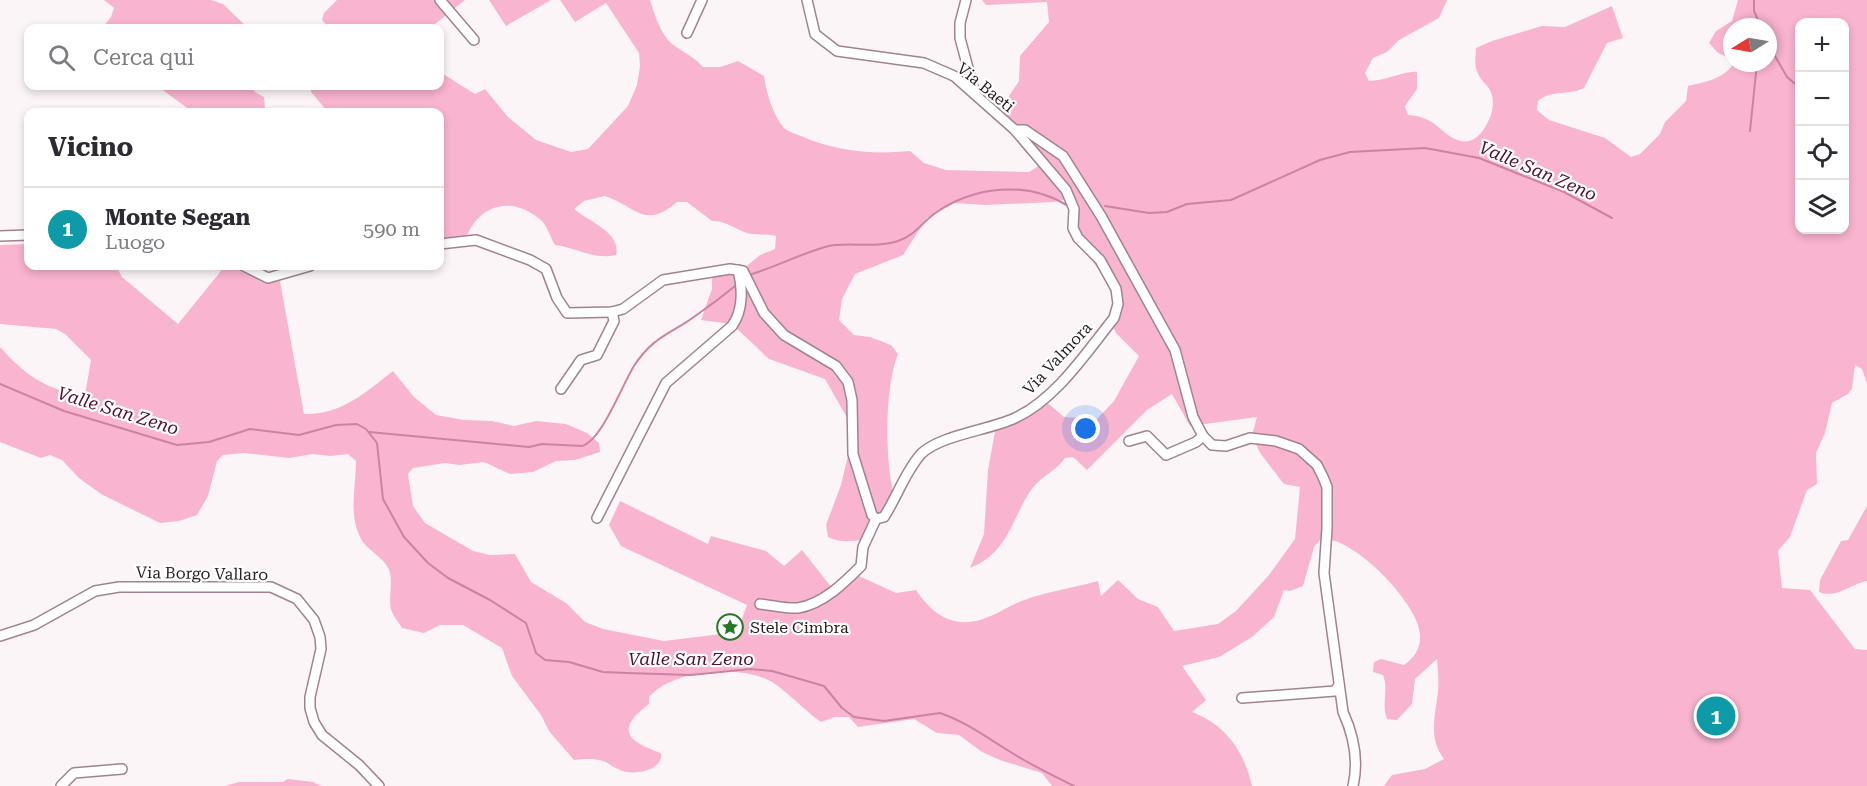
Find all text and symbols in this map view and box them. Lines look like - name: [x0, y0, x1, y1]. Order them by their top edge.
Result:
- north arrow: [1723, 18, 1777, 72]
- map controls: [1795, 18, 1849, 234]
- button: +: [1795, 18, 1849, 72]
- search box: [24, 24, 444, 90]
- icon: search: [45, 41, 78, 74]
- text: Cerca qui: [93, 45, 194, 70]
- street label: Via Baeti: [953, 59, 1018, 116]
- button: −: [1795, 72, 1849, 126]
- button: locate: [1795, 126, 1849, 180]
- text: Vicino: [48, 132, 133, 162]
- water label: Valle San Zeno: [1476, 136, 1600, 205]
- button: layers: [1795, 180, 1849, 234]
- text: Monte Segan: [105, 205, 250, 230]
- text: 1: [62, 217, 73, 241]
- text: 590 m: [363, 217, 420, 241]
- text: Luogo: [105, 230, 165, 254]
- street label: Via Valmora: [1019, 318, 1096, 399]
- water label: Valle San Zeno: [55, 382, 181, 439]
- your location: [1071, 414, 1100, 443]
- street label: Via Borgo Vallaro: [136, 563, 268, 584]
- place icon: Stele Cimbra: [715, 612, 745, 642]
- place label: Stele Cimbra: [750, 618, 849, 637]
- water label: Valle San Zeno: [628, 648, 754, 669]
- pin: 1: [1696, 694, 1736, 738]

